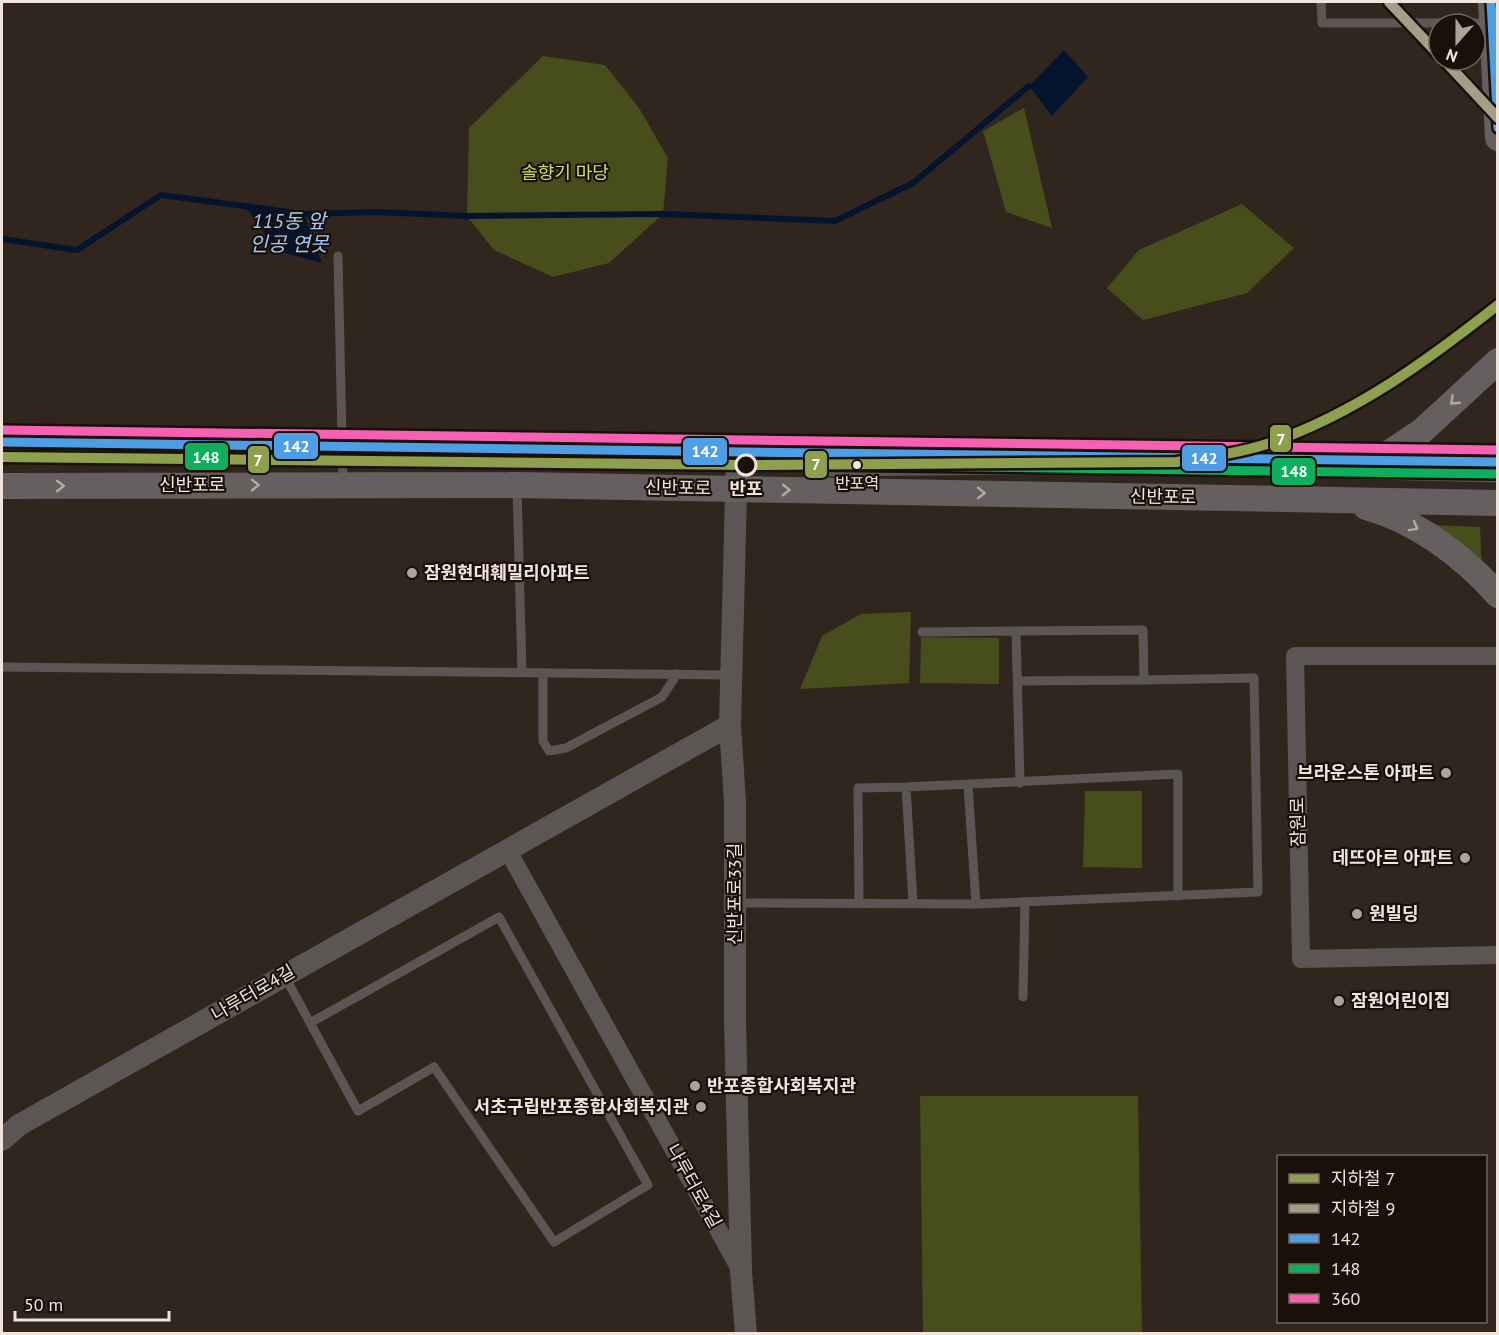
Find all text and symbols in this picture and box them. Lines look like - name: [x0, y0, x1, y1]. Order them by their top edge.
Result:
- north arrow: [1427, 12, 1487, 72]
- text: N: [1443, 45, 1460, 67]
- park label: 솔향기 마당: [521, 161, 609, 184]
- water label: 115동 앞 인공 연못: [250, 208, 330, 257]
- one-way arrow: [1451, 394, 1461, 405]
- line badge: 7: [1269, 424, 1292, 453]
- text: 7: [1276, 429, 1286, 449]
- line badge: 142: [273, 432, 319, 460]
- text: 142: [282, 436, 310, 456]
- line badge: 142: [682, 437, 728, 466]
- text: 142: [691, 441, 719, 461]
- line badge: 148: [184, 442, 229, 471]
- line badge: 142: [1181, 444, 1227, 472]
- line badge: 7: [247, 445, 270, 474]
- text: 148: [192, 447, 220, 467]
- text: 142: [1190, 448, 1218, 468]
- text: 7: [253, 450, 263, 470]
- line badge: 7: [804, 450, 828, 479]
- marker: 반포: [735, 454, 757, 476]
- text: 7: [811, 454, 821, 474]
- line badge: 148: [1271, 457, 1316, 486]
- marker: 반포역: [851, 459, 863, 471]
- text: 148: [1280, 461, 1308, 481]
- street label: 신반포로: [159, 473, 225, 496]
- place label: 반포역: [835, 473, 879, 493]
- street label: 신반포로: [645, 475, 711, 500]
- place label: 반포: [729, 477, 763, 500]
- one-way arrow: [250, 479, 259, 491]
- one-way arrow: [55, 480, 64, 492]
- one-way arrow: [781, 484, 790, 496]
- street label: 신반포로: [1130, 484, 1196, 509]
- one-way arrow: [976, 487, 985, 500]
- one-way arrow: [1408, 520, 1418, 531]
- place label: 잠원현대훼밀리아파트: [424, 561, 590, 584]
- marker: 잠원현대훼밀리아파트: [405, 566, 419, 580]
- place label: 브라운스톤 아파트: [1297, 761, 1434, 784]
- marker: 브라운스톤 아파트: [1439, 766, 1453, 780]
- street label: 잠원로: [1286, 797, 1309, 847]
- street label: 신반포로33길: [723, 843, 746, 945]
- place label: 데뜨아르 아파트: [1333, 846, 1453, 869]
- marker: 데뜨아르 아파트: [1458, 851, 1472, 865]
- place label: 원빌딩: [1369, 902, 1419, 925]
- marker: 원빌딩: [1350, 907, 1364, 921]
- street label: 나루터로4길: [207, 959, 299, 1026]
- place label: 잠원어린이집: [1351, 989, 1450, 1012]
- marker: 잠원어린이집: [1332, 994, 1346, 1008]
- place label: 반포종합사회복지관: [707, 1074, 856, 1097]
- marker: 반포종합사회복지관: [688, 1079, 702, 1093]
- place label: 서초구립반포종합사회복지관: [474, 1095, 689, 1118]
- marker: 서초구립반포종합사회복지관: [694, 1100, 708, 1114]
- street label: 나루터로4길: [662, 1140, 727, 1232]
- legend: [1277, 1155, 1487, 1323]
- text: 지하철 7: [1331, 1167, 1395, 1190]
- text: 지하철 9: [1331, 1197, 1395, 1220]
- text: 142: [1331, 1227, 1360, 1250]
- text: 148: [1331, 1257, 1360, 1280]
- scale bar: [15, 1284, 170, 1322]
- text: 360: [1331, 1287, 1361, 1310]
- text: 50 m: [24, 1293, 63, 1316]

